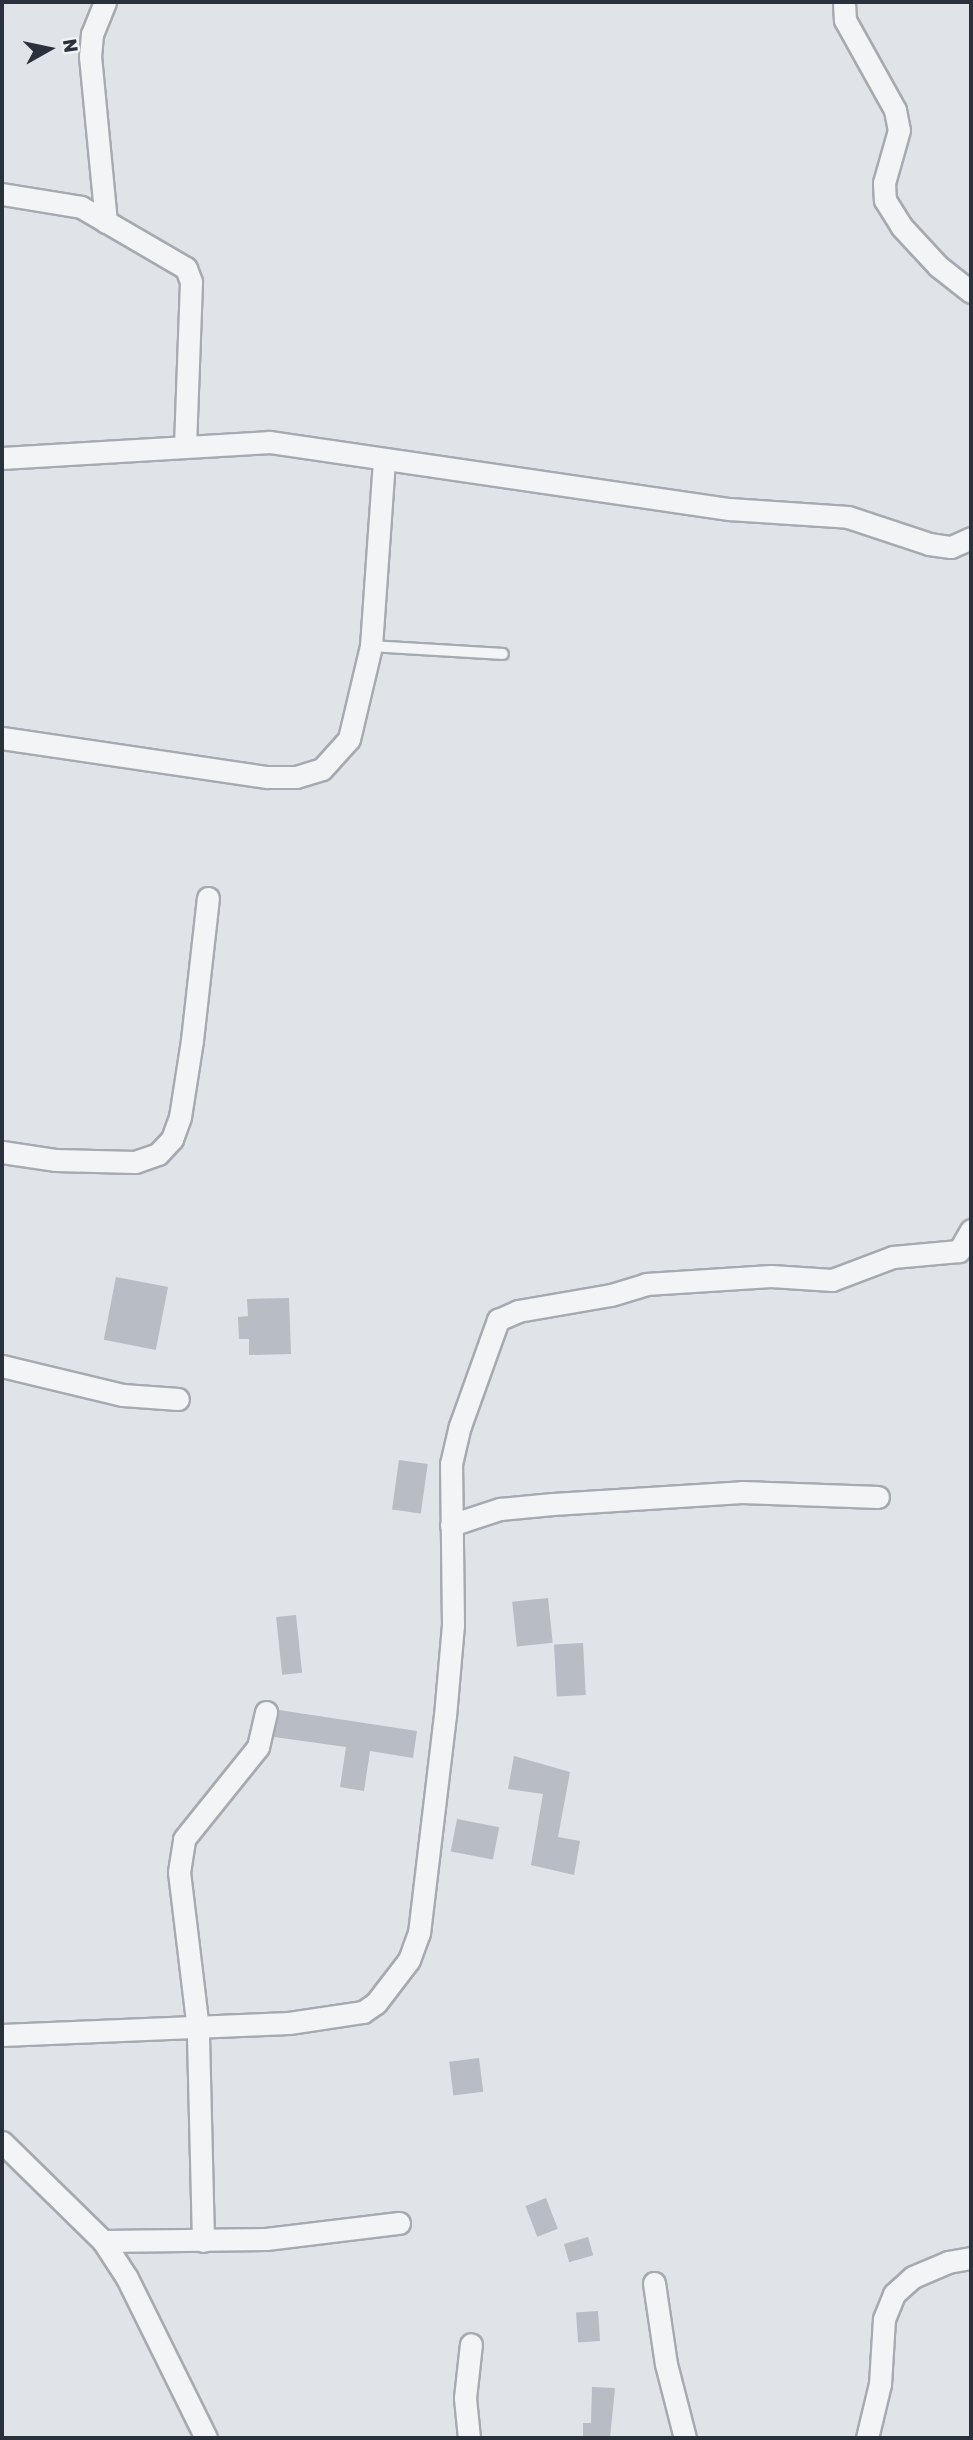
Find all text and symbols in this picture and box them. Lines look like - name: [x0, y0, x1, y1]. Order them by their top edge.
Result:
- north arrow: [14, 14, 84, 84]
- text: N: [58, 37, 83, 54]

